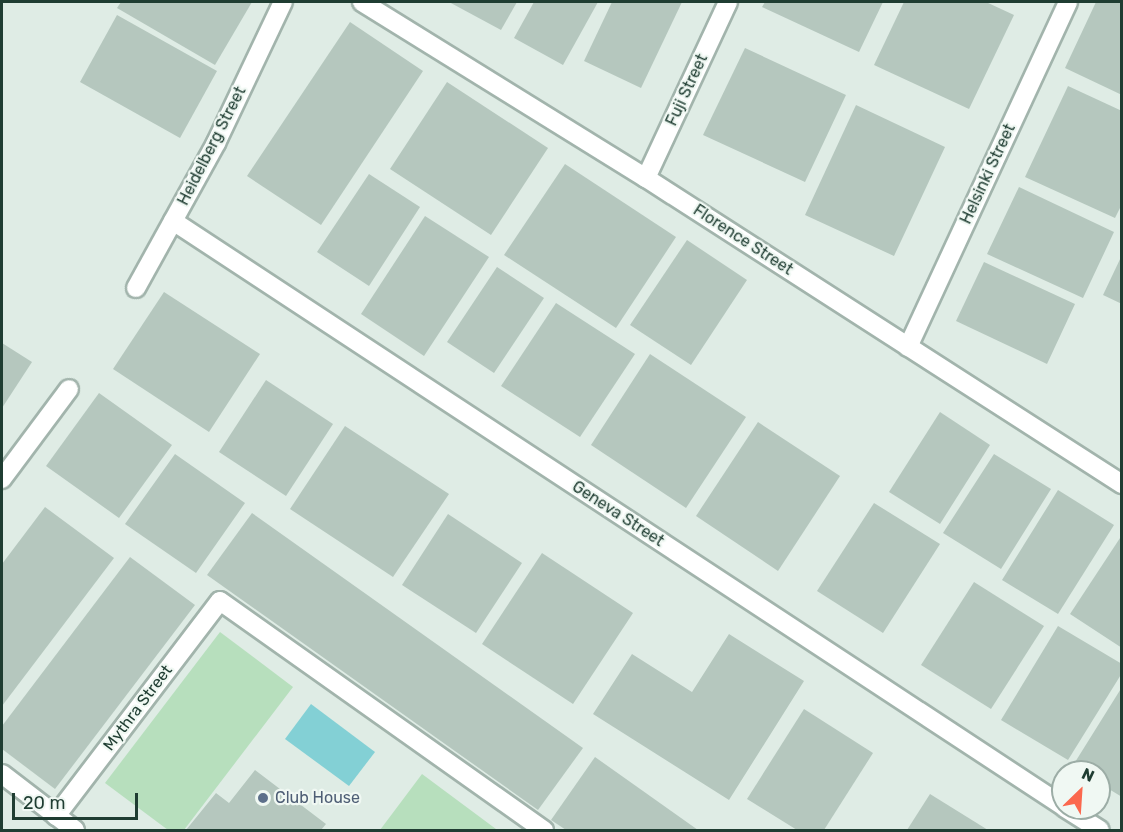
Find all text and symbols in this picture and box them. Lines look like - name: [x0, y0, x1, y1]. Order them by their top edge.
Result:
- street label: Fuji Street: [662, 51, 712, 129]
- street label: Heidelberg Street: [174, 83, 250, 209]
- street label: Helsinki Street: [956, 121, 1020, 227]
- street label: Florence Street: [690, 201, 796, 279]
- street label: Geneva Street: [568, 477, 668, 551]
- street label: Mythra Street: [99, 661, 177, 755]
- north arrow: [1051, 760, 1111, 820]
- text: N: [1079, 764, 1097, 786]
- scale bar: [15, 781, 141, 819]
- place label: Club House: [275, 788, 360, 808]
- marker: Club House: [256, 791, 270, 805]
- text: 20 m: [23, 792, 65, 814]

